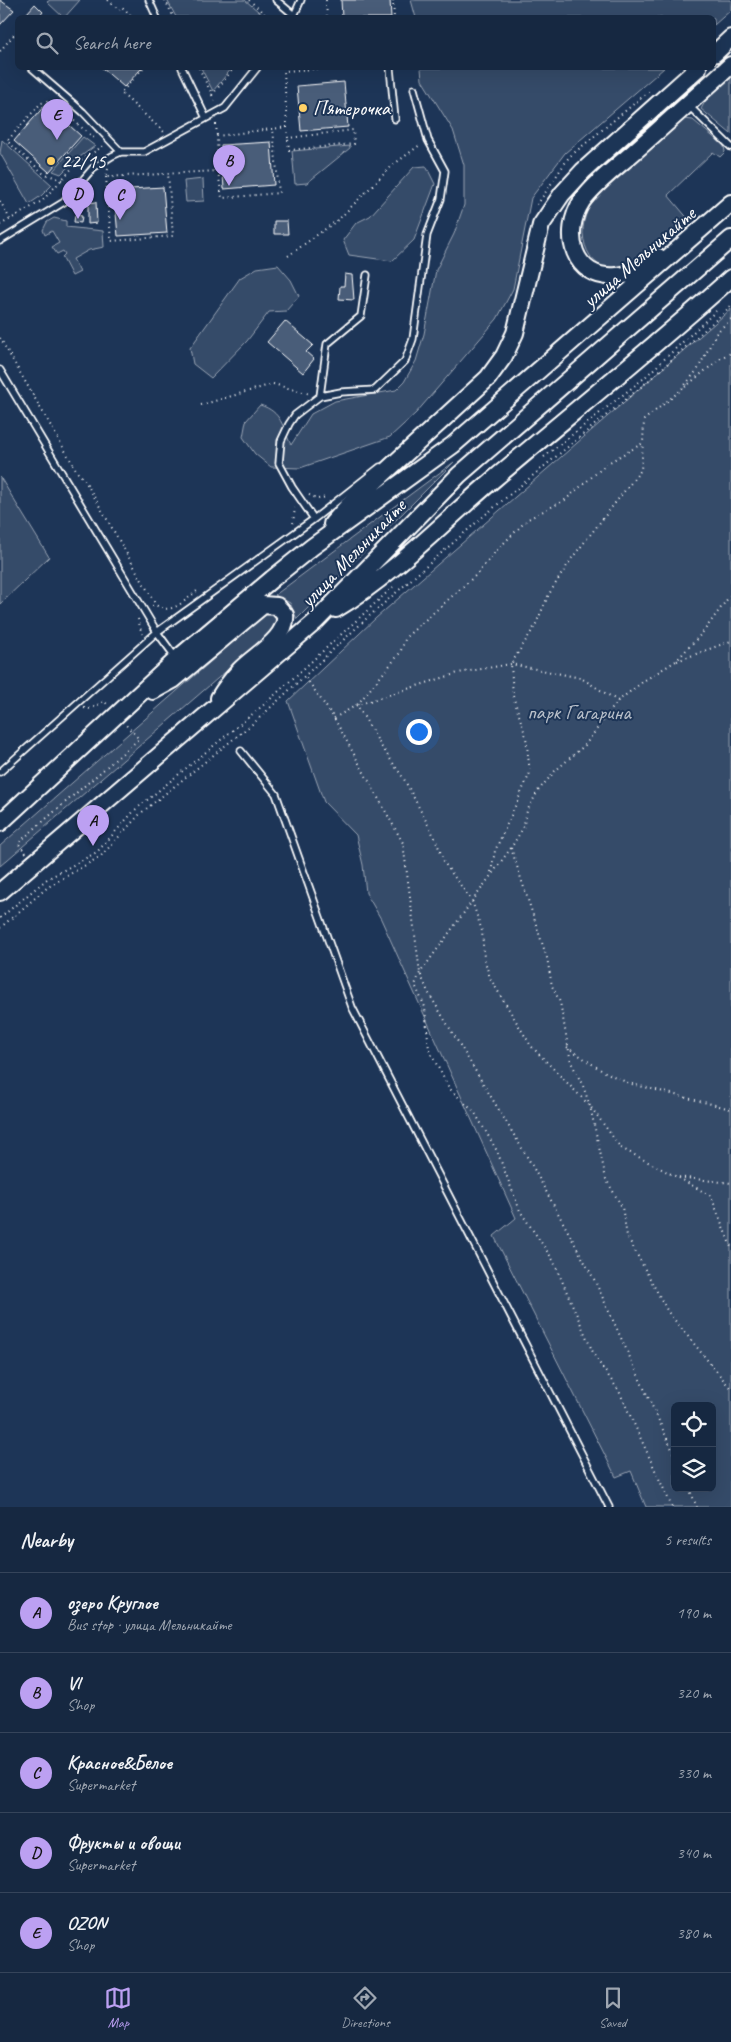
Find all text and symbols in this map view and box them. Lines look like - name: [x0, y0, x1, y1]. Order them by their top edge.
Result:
- search box: [15, 15, 716, 70]
- icon: search: [33, 29, 61, 57]
- text: Search here: [73, 31, 150, 55]
- place label: Пятерочка: [313, 95, 392, 121]
- pin: E: [41, 99, 73, 140]
- marker: Пятерочка: [297, 102, 309, 114]
- pin: B: [213, 145, 245, 186]
- place label: 22/15: [61, 148, 107, 174]
- marker: 22/15: [45, 155, 57, 167]
- pin: D: [62, 178, 94, 219]
- pin: C: [104, 179, 136, 220]
- street label: улица Мельникайте: [576, 199, 702, 314]
- street label: улица Мельникайте: [293, 492, 413, 614]
- park label: парк Гагарина: [527, 699, 632, 725]
- your location: [406, 719, 432, 745]
- pin: A: [77, 805, 109, 846]
- map controls: [671, 1402, 716, 1492]
- button: locate: [671, 1402, 716, 1447]
- button: layers: [671, 1447, 716, 1492]
- text: Nearby: [20, 1527, 73, 1553]
- text: 5 results: [664, 1530, 711, 1550]
- text: озеро Круглое: [67, 1591, 158, 1615]
- text: A: [32, 1603, 40, 1623]
- text: 190 m: [677, 1603, 711, 1623]
- text: Bus stop · улица Мельникайте: [67, 1615, 231, 1635]
- text: Vl: [67, 1671, 80, 1695]
- text: B: [32, 1683, 40, 1703]
- text: 320 m: [677, 1683, 711, 1703]
- text: Shop: [67, 1695, 94, 1715]
- text: Красное&Белое: [67, 1751, 172, 1775]
- text: C: [32, 1763, 40, 1783]
- text: 330 m: [677, 1763, 711, 1783]
- text: Supermarket: [67, 1775, 135, 1795]
- text: Фрукты и овощи: [67, 1831, 180, 1855]
- text: D: [31, 1843, 41, 1863]
- text: 340 m: [677, 1843, 711, 1863]
- text: Supermarket: [67, 1855, 135, 1875]
- text: OZON: [67, 1911, 106, 1935]
- text: E: [32, 1923, 40, 1943]
- text: 380 m: [677, 1923, 711, 1943]
- text: Shop: [67, 1935, 94, 1955]
- tab: Map: [104, 1984, 132, 2031]
- tab: Directions: [341, 1984, 390, 2031]
- tab: Saved: [599, 1984, 627, 2031]

